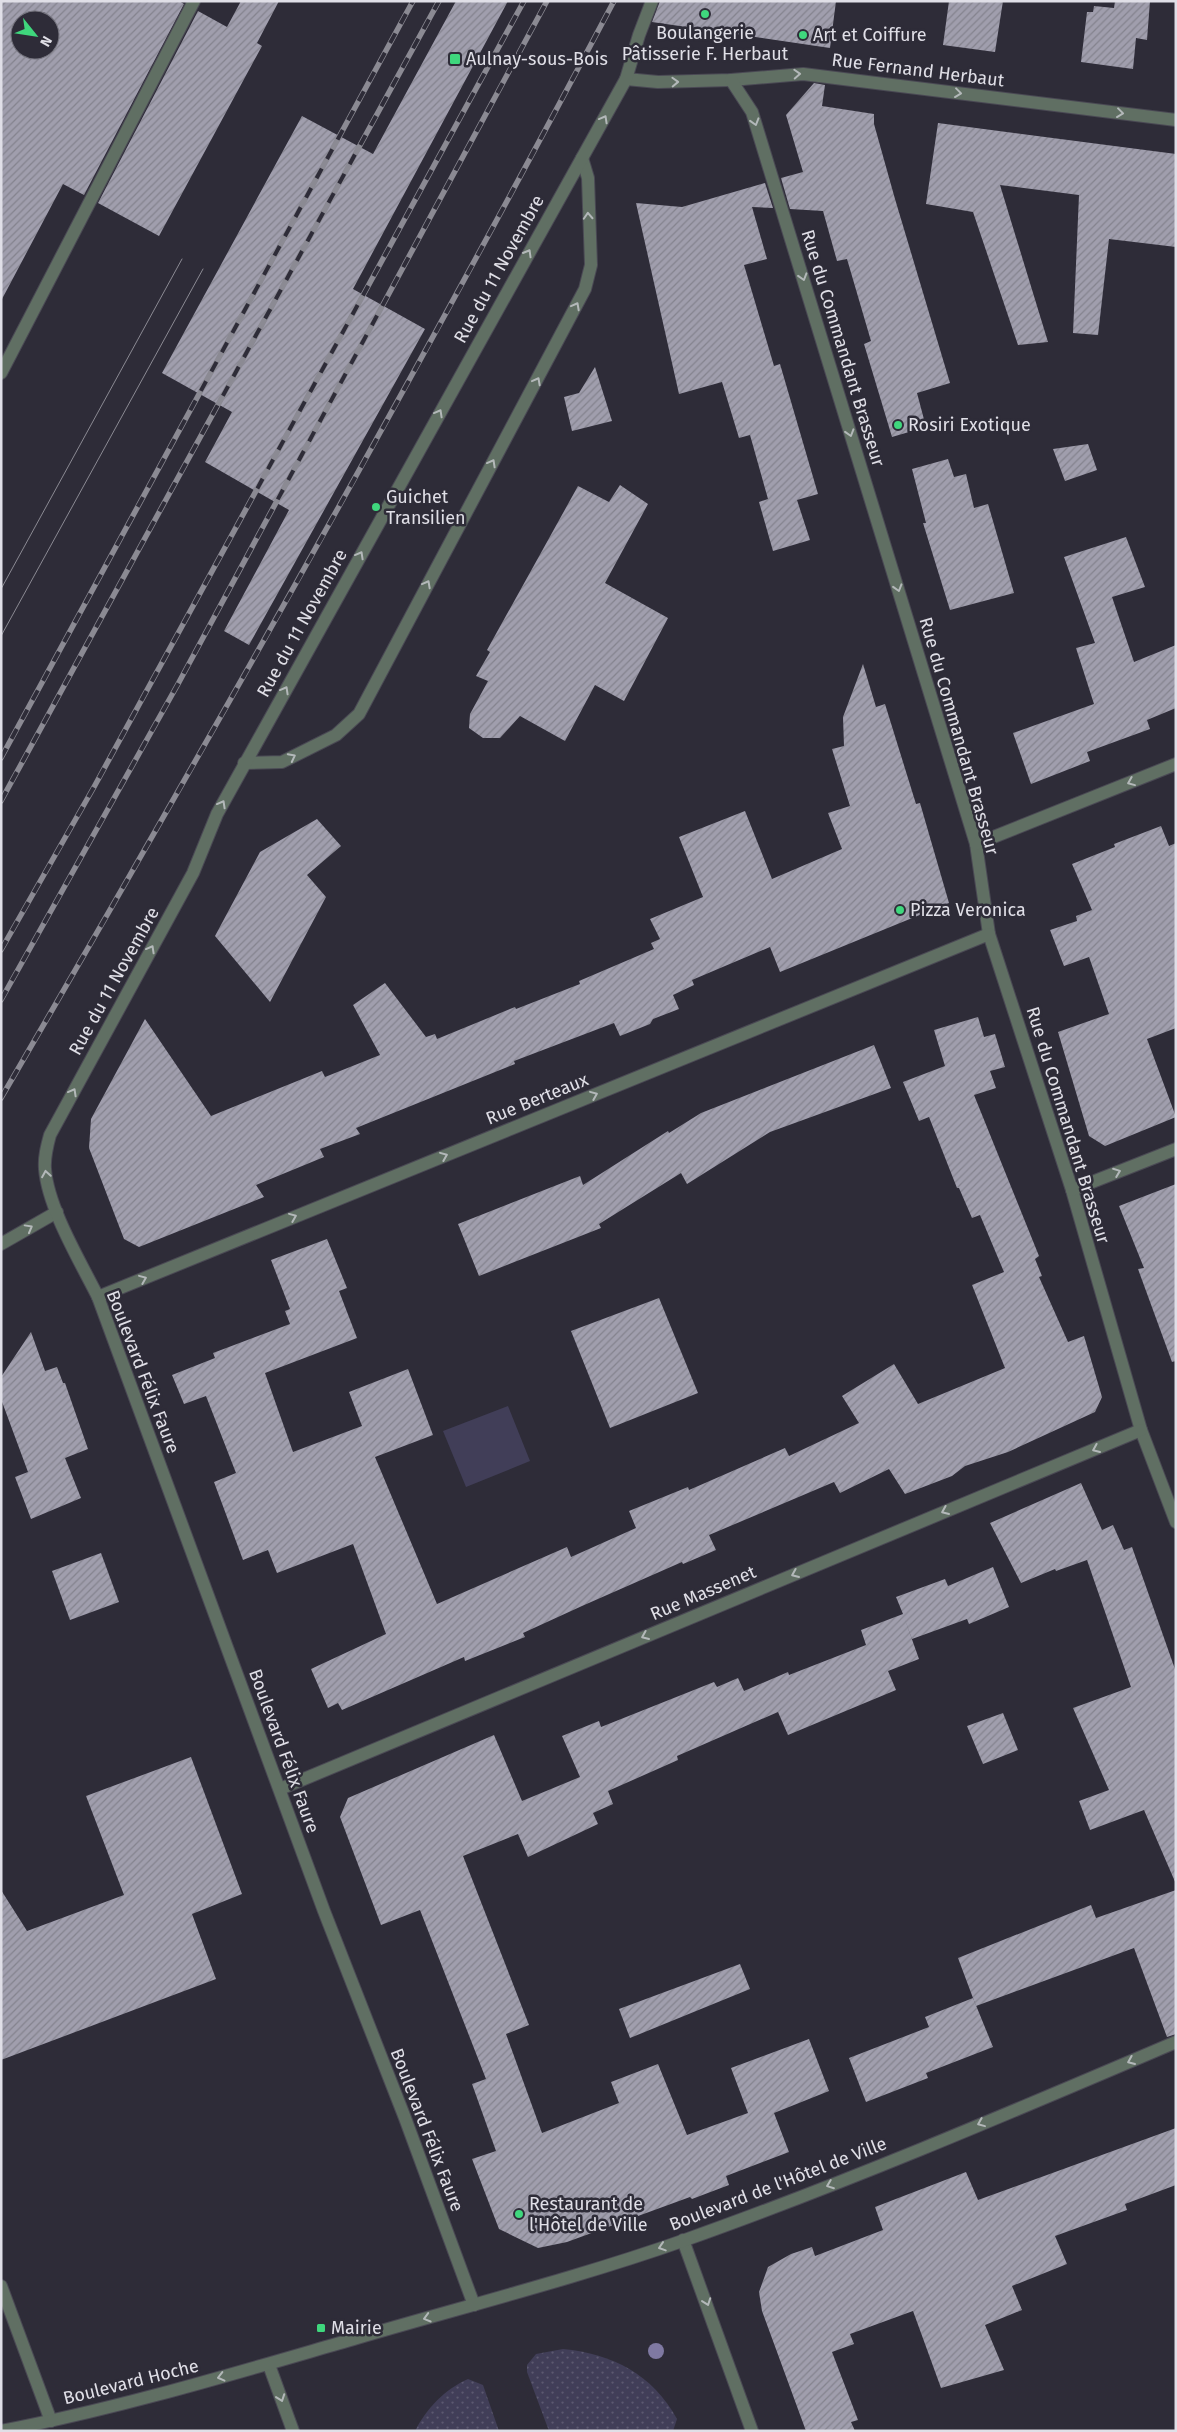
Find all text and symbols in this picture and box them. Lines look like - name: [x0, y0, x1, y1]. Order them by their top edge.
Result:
- marker: Boulangerie Pâtisserie F. Herbaut: [699, 8, 711, 20]
- north arrow: [10, 10, 60, 60]
- place label: Boulangerie Pâtisserie F. Herbaut: [622, 22, 789, 65]
- place label: Art et Coiffure: [813, 24, 927, 46]
- marker: Art et Coiffure: [797, 29, 809, 41]
- text: N: [36, 33, 56, 50]
- place label: Aulnay-sous-Bois: [466, 48, 608, 70]
- street label: Rue Fernand Herbaut: [831, 49, 1006, 92]
- marker: Aulnay-sous-Bois: [448, 52, 462, 66]
- one-way arrow: [793, 69, 801, 80]
- one-way arrow: [671, 76, 679, 87]
- one-way arrow: [955, 87, 963, 98]
- one-way arrow: [1116, 107, 1124, 118]
- one-way arrow: [597, 115, 607, 124]
- one-way arrow: [749, 117, 759, 126]
- street label: Rue du 11 Novembre: [449, 191, 549, 347]
- one-way arrow: [583, 212, 594, 220]
- street label: Rue du Commandant Brasseur: [796, 227, 890, 469]
- one-way arrow: [522, 249, 532, 258]
- one-way arrow: [797, 273, 807, 281]
- one-way arrow: [570, 302, 580, 311]
- one-way arrow: [531, 378, 541, 387]
- one-way arrow: [433, 409, 443, 418]
- place label: Rosiri Exotique: [908, 414, 1031, 436]
- marker: Rosiri Exotique: [892, 419, 904, 431]
- one-way arrow: [845, 428, 855, 436]
- one-way arrow: [486, 460, 496, 469]
- place label: Guichet Transilien: [386, 486, 466, 529]
- marker: Guichet Transilien: [370, 501, 382, 513]
- street label: Rue du 11 Novembre: [252, 545, 352, 701]
- one-way arrow: [354, 551, 364, 560]
- one-way arrow: [421, 580, 431, 589]
- one-way arrow: [892, 584, 902, 592]
- street label: Rue du Commandant Brasseur: [914, 614, 1004, 858]
- one-way arrow: [279, 687, 289, 696]
- one-way arrow: [287, 753, 296, 763]
- one-way arrow: [1127, 776, 1135, 786]
- one-way arrow: [216, 800, 226, 809]
- place label: Pizza Veronica: [910, 899, 1026, 921]
- street label: Rue du 11 Novembre: [64, 903, 164, 1059]
- marker: Pizza Veronica: [894, 904, 906, 916]
- one-way arrow: [145, 946, 155, 955]
- street label: Rue du Commandant Brasseur: [1021, 1004, 1115, 1246]
- street label: Rue Berteaux: [483, 1068, 592, 1130]
- one-way arrow: [67, 1088, 77, 1097]
- one-way arrow: [589, 1090, 598, 1101]
- one-way arrow: [439, 1152, 448, 1162]
- one-way arrow: [1112, 1168, 1121, 1178]
- one-way arrow: [41, 1170, 52, 1178]
- one-way arrow: [288, 1213, 297, 1224]
- one-way arrow: [24, 1224, 33, 1234]
- one-way arrow: [138, 1274, 147, 1285]
- street label: Boulevard Félix Faure: [102, 1287, 184, 1457]
- one-way arrow: [1092, 1444, 1100, 1454]
- one-way arrow: [942, 1506, 950, 1516]
- street label: Rue Massenet: [647, 1561, 760, 1625]
- one-way arrow: [791, 1567, 800, 1578]
- one-way arrow: [641, 1630, 650, 1640]
- street label: Boulevard Félix Faure: [244, 1666, 324, 1836]
- street label: Boulevard Félix Faure: [386, 2045, 468, 2215]
- one-way arrow: [1127, 2055, 1136, 2066]
- one-way arrow: [977, 2117, 986, 2128]
- street label: Boulevard de l'Hôtel de Ville: [666, 2132, 890, 2236]
- one-way arrow: [826, 2178, 835, 2189]
- place label: Restaurant de l'Hôtel de Ville: [529, 2193, 647, 2236]
- marker: Restaurant de l'Hôtel de Ville: [513, 2208, 525, 2220]
- one-way arrow: [658, 2242, 666, 2252]
- one-way arrow: [701, 2298, 711, 2306]
- one-way arrow: [423, 2312, 431, 2322]
- place label: Mairie: [331, 2317, 382, 2339]
- marker: Mairie: [315, 2322, 327, 2334]
- street label: Boulevard Hoche: [61, 2355, 201, 2409]
- one-way arrow: [217, 2371, 226, 2382]
- one-way arrow: [275, 2393, 285, 2402]

